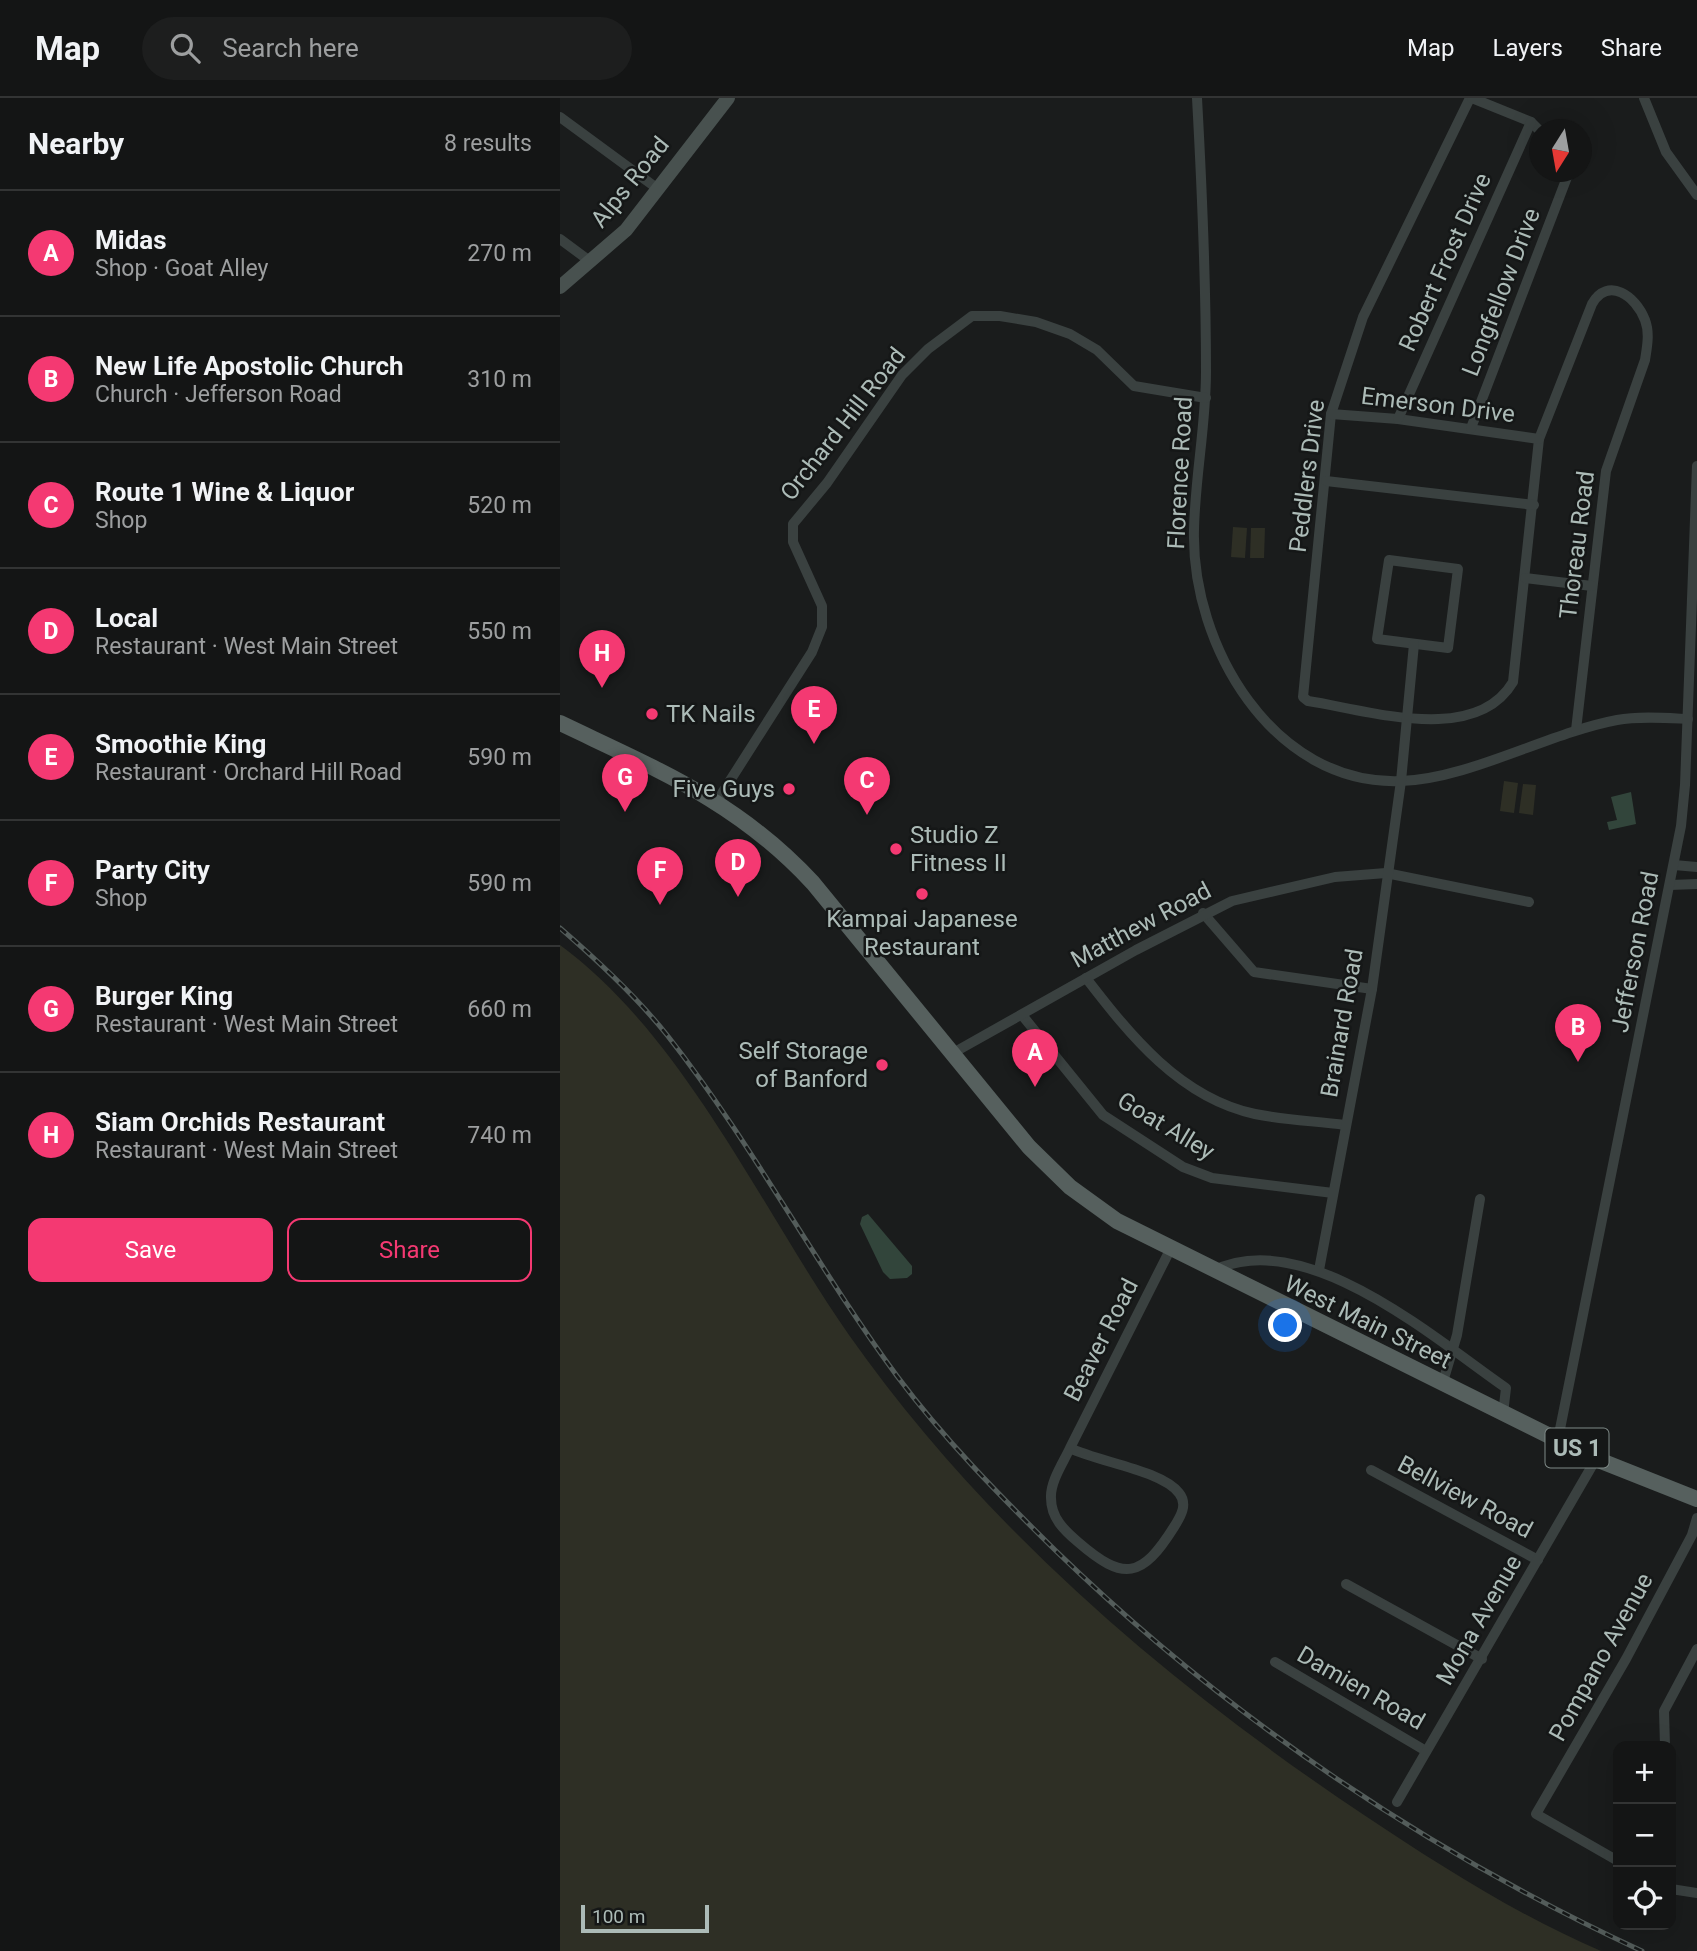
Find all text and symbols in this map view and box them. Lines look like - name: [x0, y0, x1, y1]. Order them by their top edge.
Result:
- search box: [142, 17, 632, 80]
- text: Map: [35, 29, 100, 68]
- icon: search: [166, 29, 204, 67]
- text: Search here: [222, 33, 359, 63]
- text: Map: [1407, 34, 1455, 62]
- text: Layers: [1493, 34, 1563, 62]
- text: Share: [1601, 34, 1662, 62]
- north arrow: [1529, 119, 1592, 182]
- text: Nearby: [28, 126, 124, 161]
- text: 8 results: [444, 130, 532, 157]
- street label: Alps Road: [585, 131, 675, 233]
- street label: Robert Frost Drive: [1393, 169, 1497, 355]
- street label: Longfellow Drive: [1456, 204, 1546, 380]
- text: Midas: [95, 225, 167, 255]
- text: A: [43, 240, 59, 267]
- text: 270 m: [467, 240, 532, 267]
- text: Shop · Goat Alley: [95, 255, 268, 282]
- street label: Orchard Hill Road: [775, 342, 911, 506]
- text: New Life Apostolic Church: [95, 351, 404, 381]
- text: B: [44, 366, 58, 393]
- text: 310 m: [467, 366, 532, 393]
- text: Church · Jefferson Road: [95, 381, 342, 408]
- street label: Emerson Drive: [1359, 382, 1517, 428]
- street label: Florence Road: [1162, 396, 1198, 550]
- street label: Peddlers Drive: [1284, 398, 1330, 554]
- street label: Thoreau Road: [1554, 469, 1600, 621]
- text: Route 1 Wine & Liquor: [95, 477, 354, 507]
- text: C: [43, 492, 59, 519]
- text: 520 m: [467, 492, 532, 519]
- text: Shop: [95, 507, 147, 534]
- text: Local: [95, 603, 158, 633]
- text: D: [44, 618, 58, 645]
- text: 550 m: [467, 618, 532, 645]
- pin: H: [579, 630, 625, 688]
- text: Restaurant · West Main Street: [95, 633, 398, 660]
- pin: E: [791, 686, 837, 744]
- place label: TK Nails: [666, 700, 756, 728]
- marker: TK Nails: [644, 706, 660, 722]
- text: Smoothie King: [95, 729, 266, 759]
- text: E: [45, 744, 57, 771]
- text: 590 m: [467, 744, 532, 771]
- pin: G: [602, 754, 648, 812]
- pin: C: [844, 757, 890, 815]
- text: Restaurant · Orchard Hill Road: [95, 759, 402, 786]
- place label: Five Guys: [672, 775, 775, 803]
- marker: Five Guys: [781, 781, 797, 797]
- place label: Studio Z Fitness II: [910, 821, 1007, 877]
- pin: D: [715, 839, 761, 897]
- marker: Studio Z Fitness II: [888, 841, 904, 857]
- pin: F: [637, 847, 683, 905]
- text: Party City: [95, 855, 210, 885]
- street label: Jefferson Road: [1606, 869, 1664, 1035]
- text: F: [45, 870, 57, 897]
- text: 590 m: [467, 870, 532, 897]
- street label: Matthew Road: [1066, 876, 1216, 974]
- text: Shop: [95, 885, 147, 912]
- marker: Kampai Japanese Restaurant: [914, 886, 930, 902]
- place label: Kampai Japanese Restaurant: [826, 905, 1018, 961]
- street label: Brainard Road: [1315, 947, 1369, 1099]
- text: Burger King: [95, 981, 233, 1011]
- text: G: [43, 996, 59, 1023]
- text: 660 m: [467, 996, 532, 1023]
- pin: B: [1555, 1004, 1601, 1062]
- text: Restaurant · West Main Street: [95, 1011, 398, 1038]
- pin: A: [1012, 1029, 1058, 1087]
- place label: Self Storage of Banford: [738, 1037, 868, 1093]
- marker: Self Storage of Banford: [874, 1057, 890, 1073]
- street label: Goat Alley: [1112, 1086, 1220, 1166]
- text: Siam Orchids Restaurant: [95, 1107, 385, 1137]
- text: H: [43, 1122, 59, 1149]
- text: 740 m: [467, 1122, 532, 1149]
- text: Restaurant · West Main Street: [95, 1137, 398, 1164]
- button: Save: [28, 1218, 273, 1282]
- button: Share: [287, 1218, 532, 1282]
- street label: West Main Street: [1280, 1269, 1456, 1375]
- street label: Beaver Road: [1058, 1274, 1144, 1406]
- your location: [1268, 1308, 1302, 1342]
- road number: US 1: [1546, 1428, 1608, 1468]
- street label: Bellview Road: [1393, 1450, 1537, 1544]
- street label: Mona Avenue: [1431, 1550, 1527, 1690]
- street label: Pompano Avenue: [1543, 1568, 1659, 1746]
- street label: Damien Road: [1292, 1640, 1430, 1736]
- map controls: [1613, 1741, 1676, 1930]
- button: +: [1613, 1741, 1676, 1804]
- button: −: [1613, 1804, 1676, 1867]
- button: locate: [1613, 1867, 1676, 1930]
- scale bar: [581, 1902, 709, 1934]
- text: 100 m: [592, 1905, 645, 1928]

